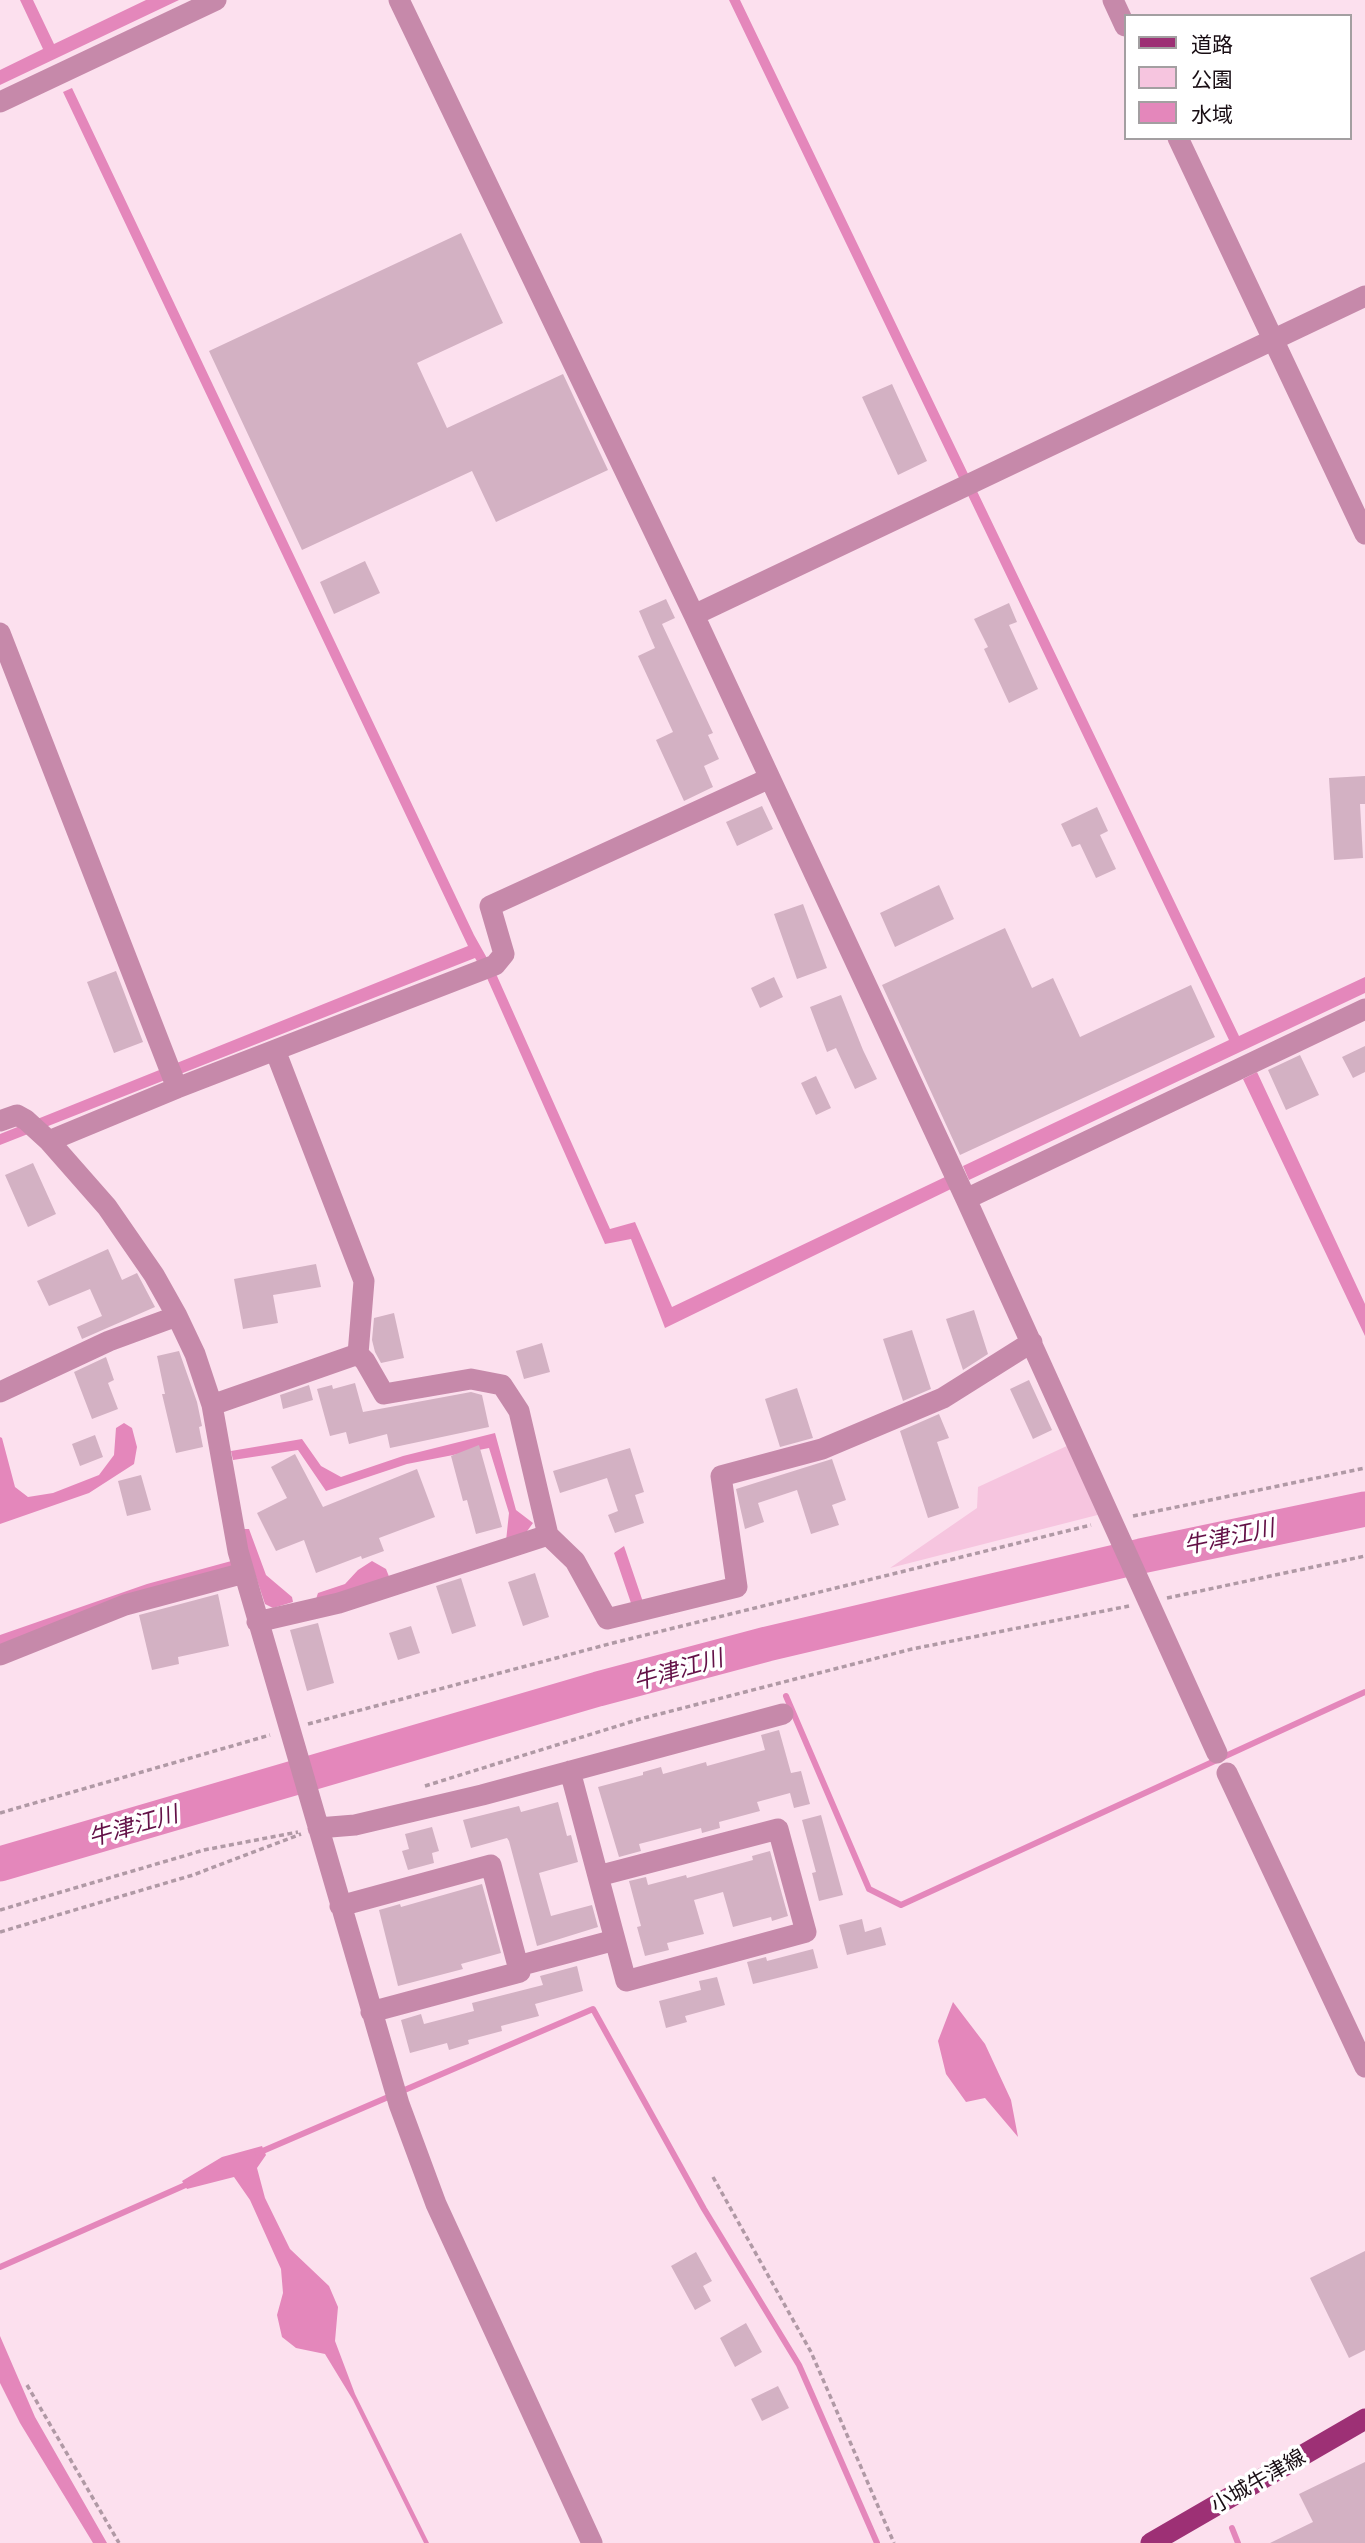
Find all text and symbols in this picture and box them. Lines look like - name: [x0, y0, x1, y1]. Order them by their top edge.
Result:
- legend: [1124, 14, 1351, 140]
- text: 道路: [1191, 32, 1233, 56]
- text: 公園: [1191, 67, 1233, 91]
- text: 水域: [1191, 102, 1233, 126]
- water label: 牛津江川: [1181, 1514, 1277, 1560]
- water label: 牛津江川: [630, 1644, 726, 1696]
- water label: 牛津江川: [85, 1800, 181, 1852]
- street label: 小城牛津線: [1206, 2444, 1310, 2518]

